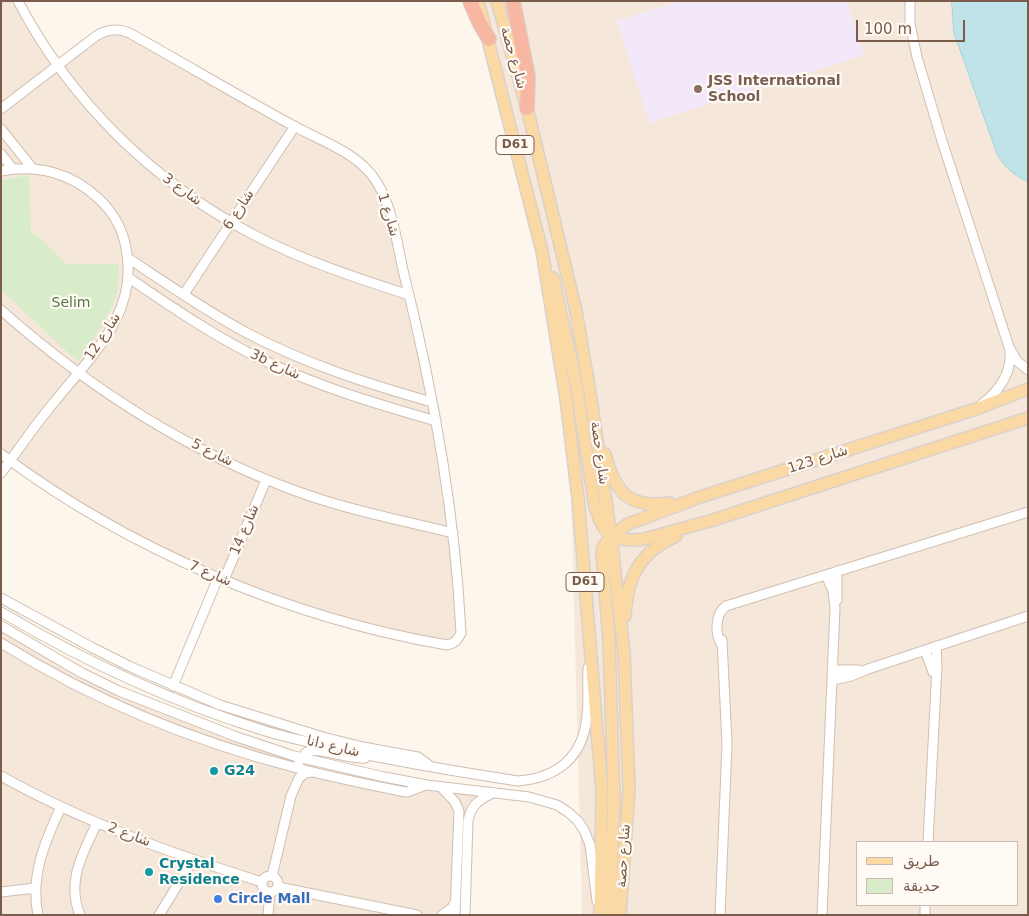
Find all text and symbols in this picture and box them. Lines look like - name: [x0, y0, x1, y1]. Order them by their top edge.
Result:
- scale bar: [859, 10, 968, 42]
- text: 100 m: [864, 20, 912, 38]
- street label: شارع حصة: [496, 25, 530, 91]
- place label: JSS International School: [708, 73, 841, 105]
- marker: JSS International School: [692, 83, 704, 95]
- road number: D61: [496, 136, 534, 154]
- street label: شارع 3: [159, 170, 205, 210]
- street label: شارع 6: [220, 187, 258, 233]
- street label: شارع 1: [373, 191, 403, 239]
- park label: Selim: [52, 295, 90, 311]
- street label: شارع 12: [81, 310, 125, 364]
- street label: 3b شارع: [247, 346, 303, 384]
- street label: شارع حصة: [586, 420, 612, 486]
- street label: شارع 5: [188, 436, 236, 470]
- street label: شارع 123: [786, 442, 850, 478]
- street label: شارع 14: [227, 502, 263, 558]
- street label: شارع 7: [186, 558, 234, 590]
- road number: D61: [566, 572, 604, 592]
- street label: شارع دانا: [305, 733, 361, 761]
- place label: G24: [224, 763, 255, 779]
- marker: G24: [208, 765, 220, 777]
- street label: شارع 2: [105, 819, 153, 851]
- street label: شارع حصة: [613, 824, 635, 888]
- legend: [856, 841, 1019, 906]
- text: طريق: [903, 852, 940, 870]
- place label: Crystal Residence: [159, 856, 240, 889]
- marker: Crystal Residence: [143, 866, 155, 878]
- text: حديقة: [903, 877, 940, 895]
- place label: Circle Mall: [228, 891, 310, 907]
- marker: Circle Mall: [212, 893, 224, 905]

